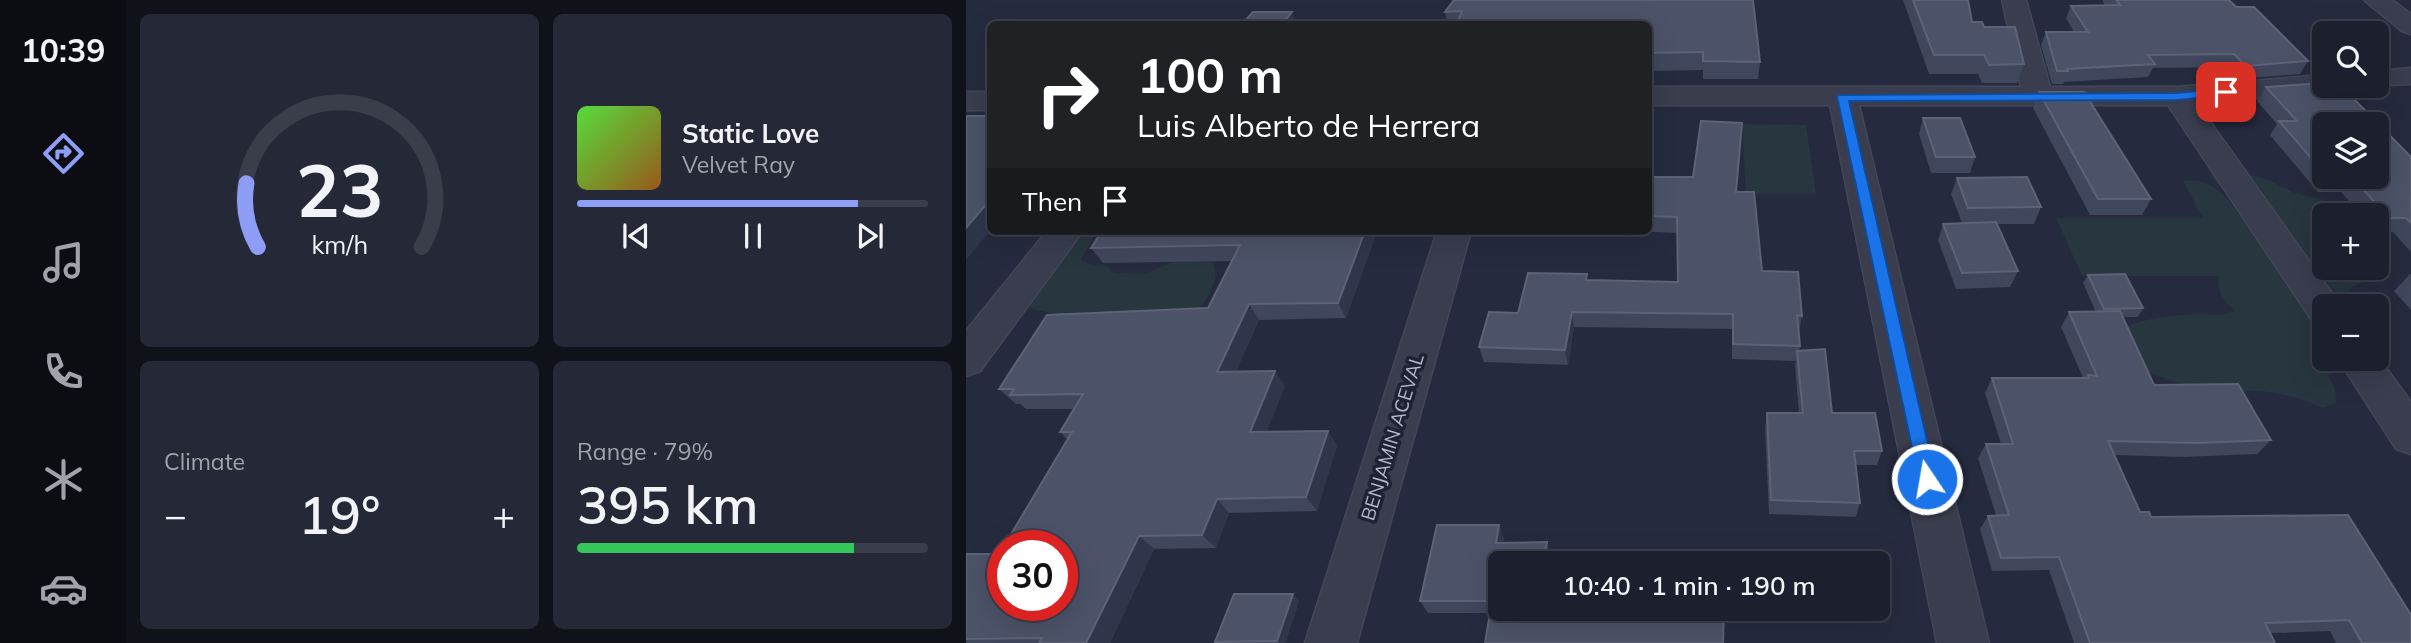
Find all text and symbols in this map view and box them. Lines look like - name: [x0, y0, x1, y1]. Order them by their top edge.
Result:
- map controls: [2312, 21, 2389, 371]
- button: search: [2312, 21, 2389, 98]
- text: 10:39: [21, 30, 105, 70]
- text: 100 m: [1137, 44, 1283, 105]
- icon: right: [1022, 49, 1113, 140]
- pin: [2196, 62, 2256, 122]
- icon: arrive: [2207, 73, 2245, 111]
- text: Luis Alberto de Herrera: [1137, 105, 1480, 145]
- button: layers: [2312, 112, 2389, 189]
- text: Static Love: [682, 117, 819, 150]
- icon: directions: [39, 129, 88, 178]
- text: 23: [296, 144, 383, 235]
- text: Velvet Ray: [682, 150, 795, 179]
- icon: arrive: [1096, 182, 1134, 220]
- text: Then: [1022, 185, 1082, 218]
- button: +: [2312, 203, 2389, 280]
- icon: previous: [617, 217, 655, 255]
- icon: pause: [734, 217, 772, 255]
- icon: next: [851, 217, 889, 255]
- text: km/h: [311, 229, 368, 260]
- icon: music: [39, 238, 88, 287]
- button: −: [2312, 294, 2389, 371]
- icon: phone: [39, 347, 88, 396]
- street label: BENJAMIN ACEVAL: [1355, 350, 1429, 523]
- text: Range · 79%: [577, 437, 713, 466]
- position arrow: [1890, 442, 1964, 516]
- text: Climate: [164, 447, 245, 476]
- icon: climate: [39, 455, 88, 504]
- text: 395 km: [577, 472, 758, 537]
- text: 19°: [299, 482, 380, 547]
- text: −: [164, 491, 187, 539]
- text: +: [492, 491, 515, 539]
- speed limit sign: 30: [987, 530, 1078, 621]
- icon: car: [39, 564, 88, 613]
- text: 10:40 · 1 min · 190 m: [1562, 569, 1816, 602]

